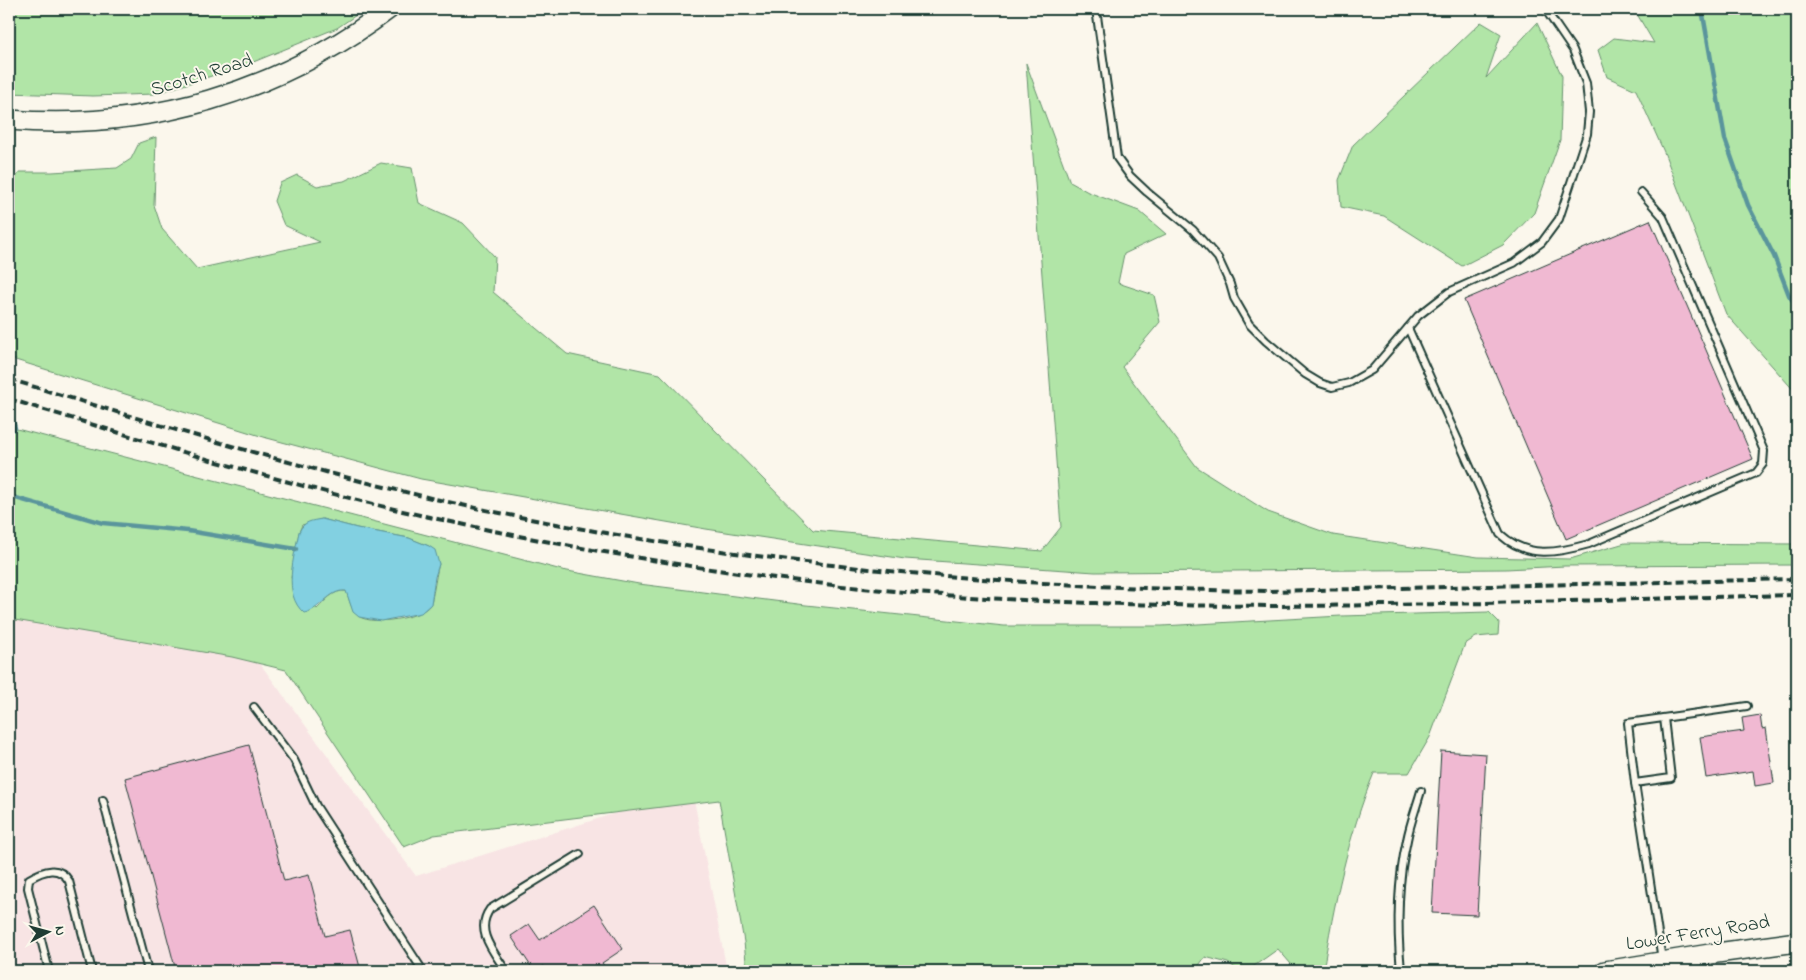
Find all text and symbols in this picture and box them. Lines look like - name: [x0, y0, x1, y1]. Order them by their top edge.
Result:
- street label: Scotch Road: [147, 47, 257, 105]
- north arrow: [22, 908, 72, 958]
- street label: Lower Ferry Road: [1624, 908, 1772, 960]
- text: N: [49, 925, 70, 937]

